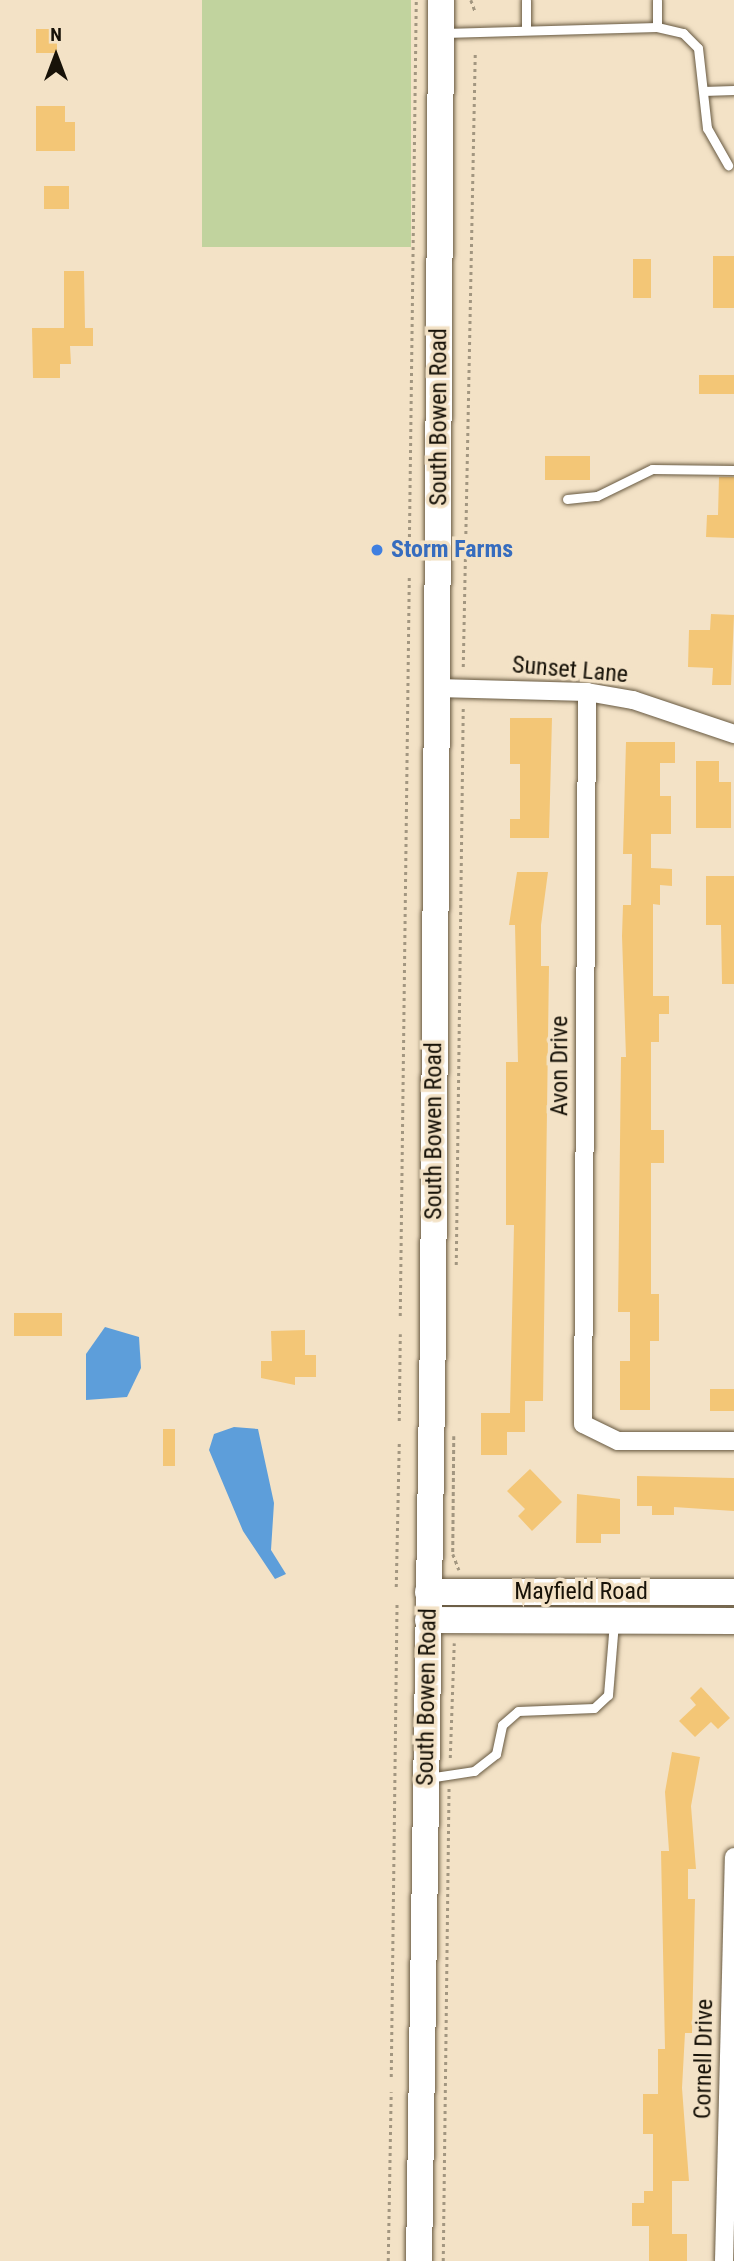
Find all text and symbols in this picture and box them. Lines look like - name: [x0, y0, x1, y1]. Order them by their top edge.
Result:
- north arrow: [21, 21, 91, 91]
- text: N: [50, 23, 62, 46]
- street label: South Bowen Road: [425, 328, 453, 506]
- place label: Storm Farms: [391, 536, 513, 564]
- marker: Storm Farms: [369, 542, 385, 558]
- street label: Sunset Lane: [511, 651, 629, 689]
- street label: Avon Drive: [546, 1016, 574, 1116]
- street label: South Bowen Road: [420, 1042, 448, 1220]
- street label: Mayfield Road: [514, 1578, 648, 1606]
- street label: South Bowen Road: [411, 1608, 443, 1786]
- street label: Cornell Drive: [689, 1999, 719, 2119]

